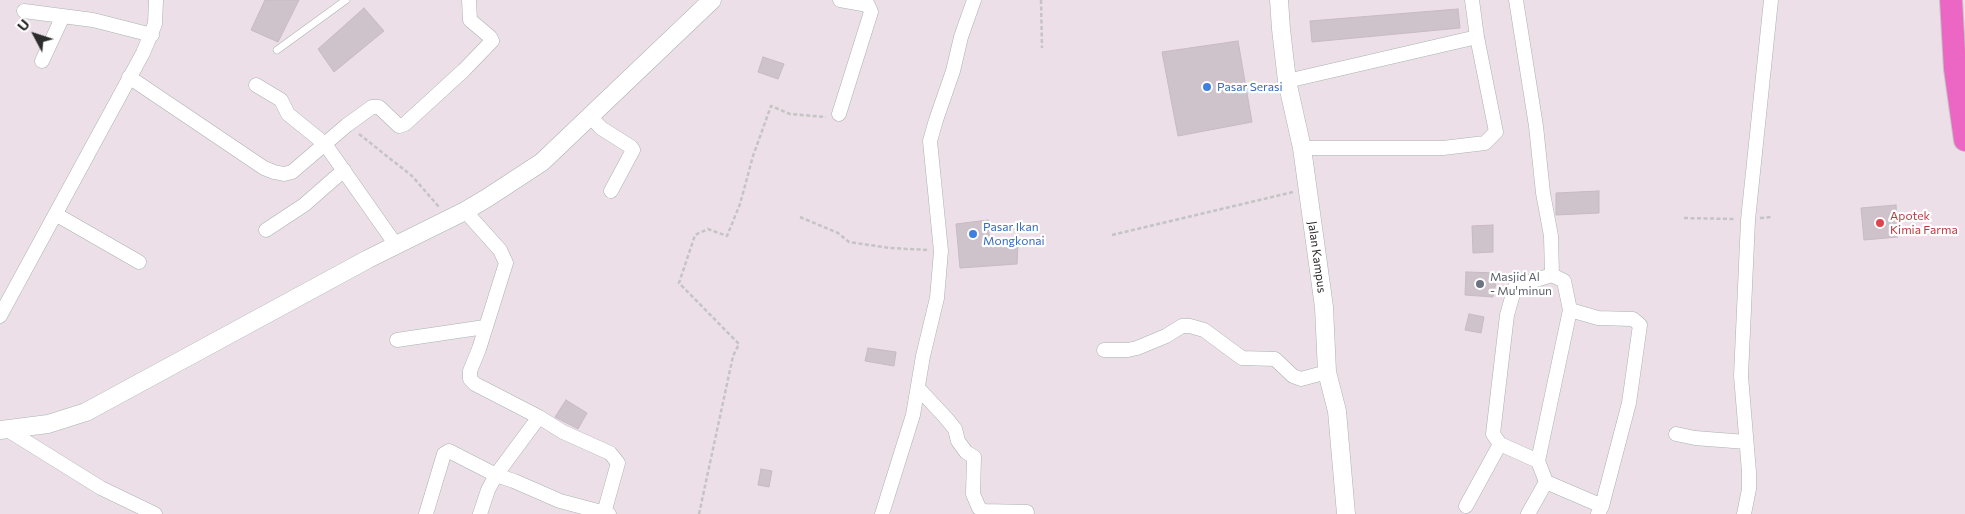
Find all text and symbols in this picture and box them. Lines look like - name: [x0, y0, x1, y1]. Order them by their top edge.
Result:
- north arrow: [10, 10, 60, 60]
- text: U: [13, 16, 33, 34]
- place label: Pasar Serasi: [1217, 80, 1282, 94]
- marker: Pasar Serasi: [1201, 81, 1213, 93]
- place label: Apotek Kimia Farma: [1890, 209, 1958, 237]
- marker: Apotek Kimia Farma: [1874, 217, 1886, 229]
- place label: Pasar Ikan Mongkonai: [983, 220, 1045, 248]
- street label: Jalan Kampus: [1305, 220, 1329, 294]
- marker: Pasar Ikan Mongkonai: [967, 228, 979, 240]
- place label: Masjid Al - Mu'minun: [1490, 270, 1552, 298]
- marker: Masjid Al - Mu'minun: [1474, 278, 1486, 290]

